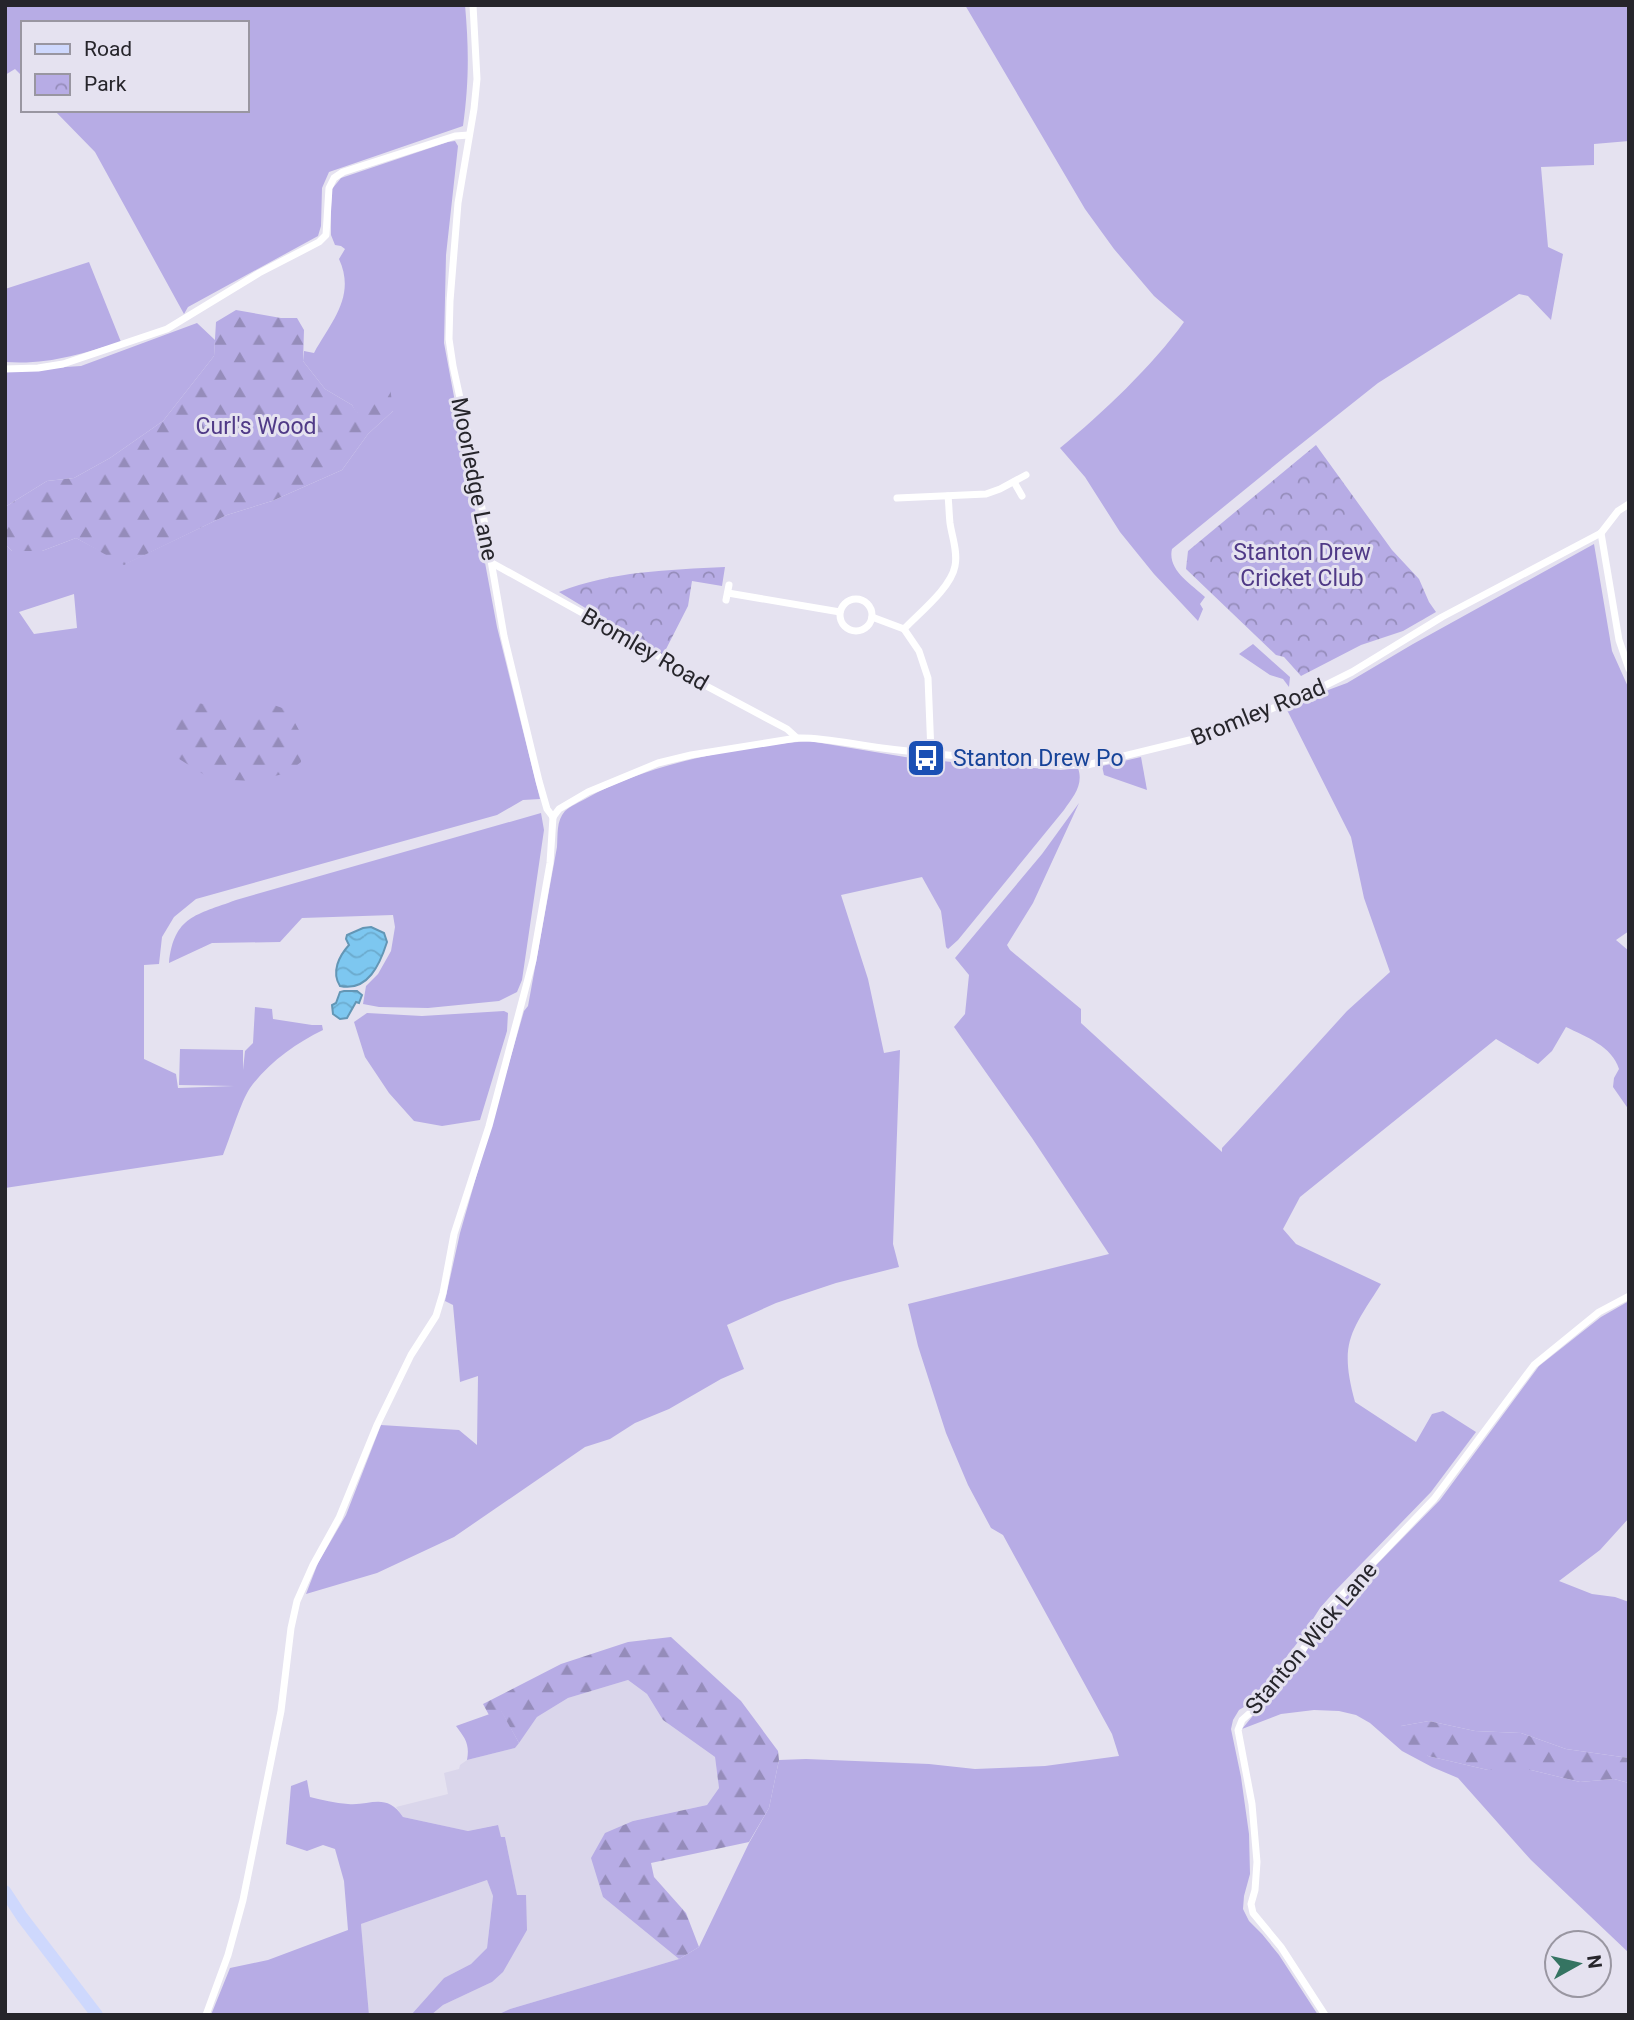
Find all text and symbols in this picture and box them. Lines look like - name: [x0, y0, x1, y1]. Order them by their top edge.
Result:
- legend: [21, 21, 248, 112]
- text: Road: [84, 37, 132, 61]
- text: Park: [84, 72, 127, 96]
- street label: Moorledge Lane: [445, 395, 504, 563]
- park label: Curl's Wood: [196, 413, 317, 440]
- park label: Stanton Drew Cricket Club: [1233, 539, 1371, 592]
- street label: Bromley Road: [576, 602, 713, 697]
- street label: Bromley Road: [1187, 673, 1329, 752]
- bus stop icon: Stanton Drew Po: [905, 737, 947, 779]
- place label: Stanton Drew Po: [953, 745, 1124, 772]
- street label: Stanton Wick Lane: [1240, 1557, 1383, 1720]
- north arrow: [1543, 1929, 1613, 1999]
- text: N: [1582, 1953, 1607, 1970]

